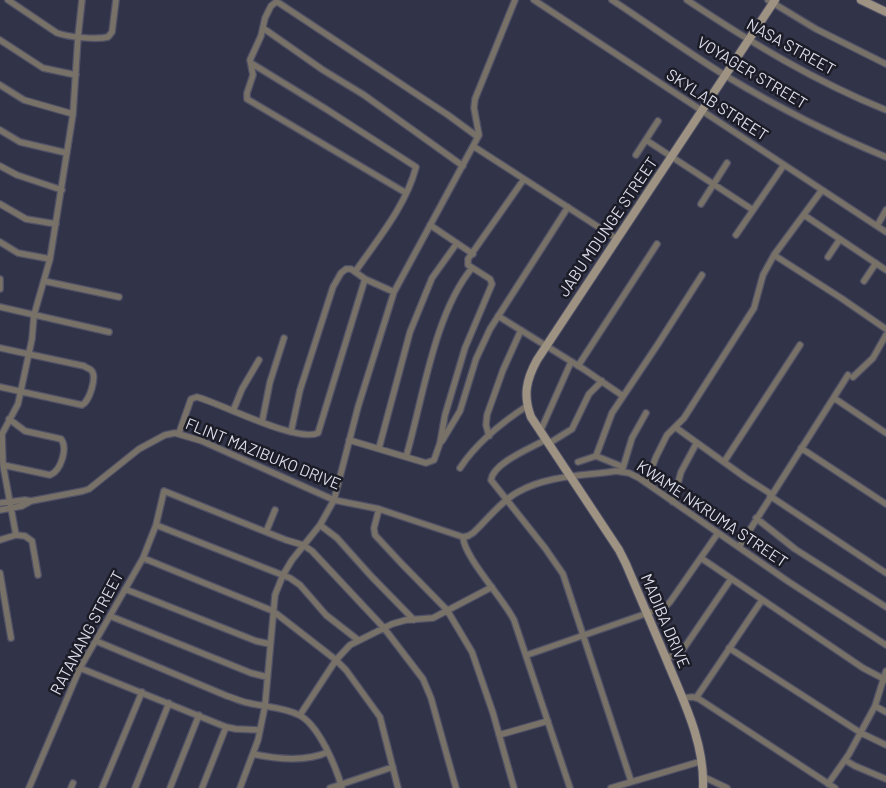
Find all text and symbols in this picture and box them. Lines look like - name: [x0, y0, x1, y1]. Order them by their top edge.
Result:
- street label: NASA STREET: [743, 15, 839, 79]
- street label: VOYAGER STREET: [693, 33, 811, 113]
- street label: SKYLAB STREET: [663, 65, 771, 145]
- street label: JABU MDUNGE STREET: [554, 154, 662, 300]
- street label: FLINT MAZIBUKO DRIVE: [183, 414, 343, 494]
- street label: KWAME NKRUMA STREET: [633, 456, 791, 572]
- street label: RATANANG STREET: [46, 568, 128, 698]
- street label: MADIBA DRIVE: [637, 571, 693, 671]

